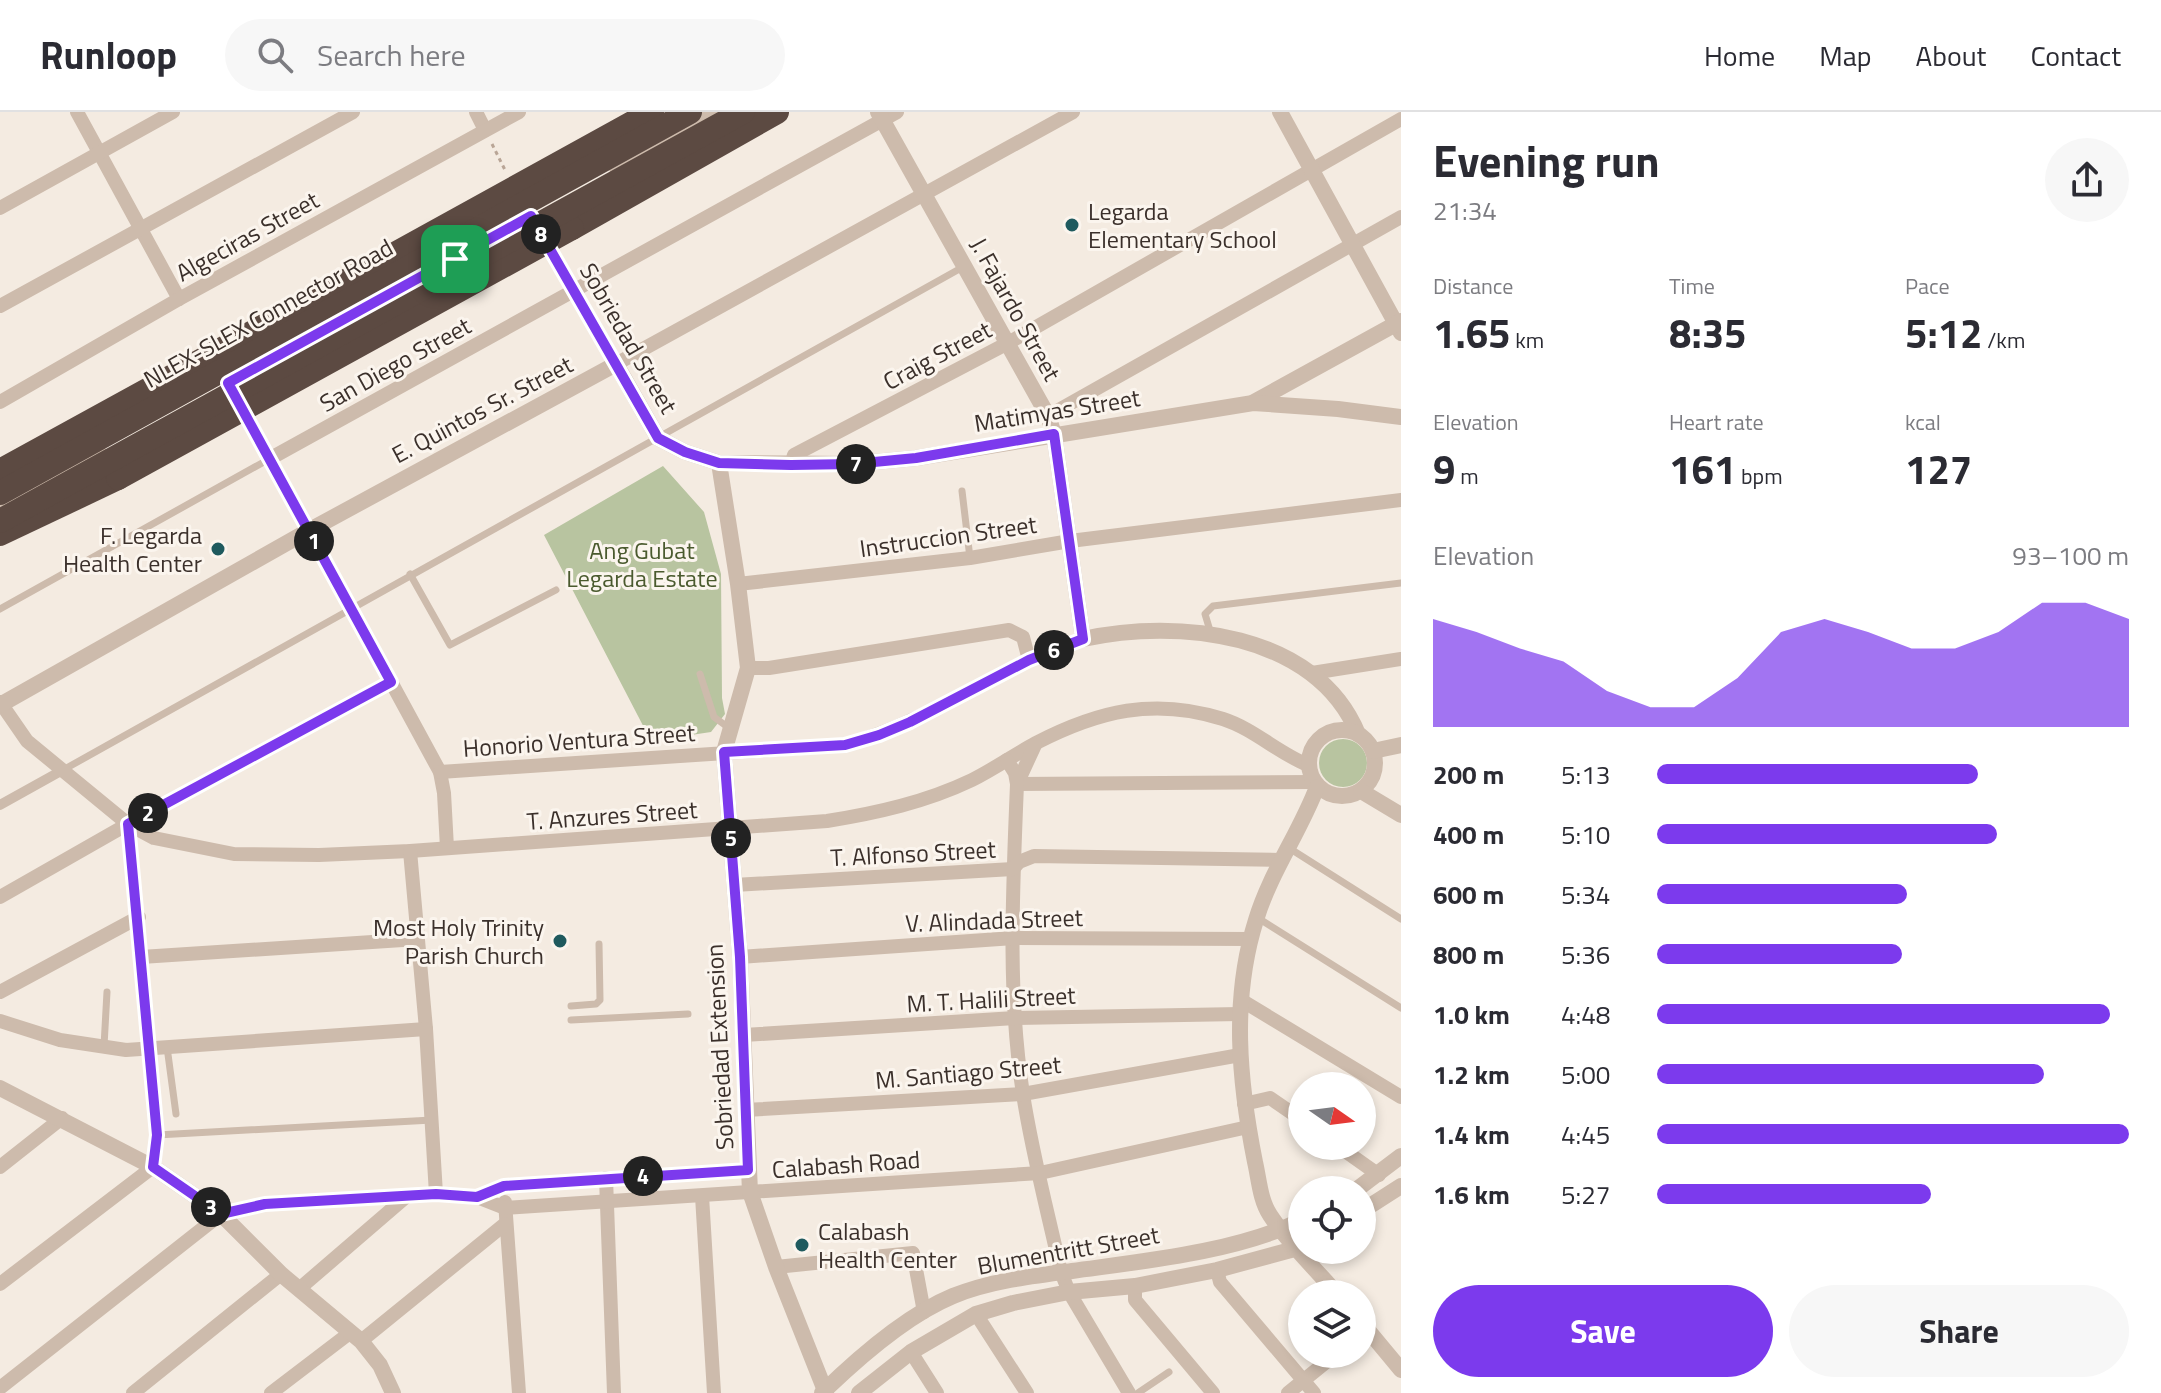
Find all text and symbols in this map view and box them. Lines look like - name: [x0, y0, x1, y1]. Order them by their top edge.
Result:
- search box: [225, 19, 785, 91]
- text: Runloop: [40, 26, 177, 84]
- text: Search here: [317, 32, 466, 78]
- icon: search: [253, 33, 297, 77]
- text: Home: [1704, 34, 1775, 77]
- text: Map: [1819, 34, 1872, 77]
- text: About: [1916, 34, 1986, 77]
- text: Contact: [2030, 34, 2121, 77]
- text: Evening run: [1433, 127, 1660, 194]
- button: share: [2045, 138, 2129, 222]
- street label: Algeciras Street: [169, 182, 326, 290]
- text: 21:34: [1433, 191, 1497, 230]
- place label: Legarda Elementary School: [1088, 193, 1277, 257]
- pin: 8: [521, 214, 561, 254]
- marker: Legarda Elementary School: [1063, 216, 1081, 234]
- text: 8: [535, 217, 547, 251]
- pin: [421, 225, 489, 293]
- street label: NLEX-SLEX Connector Road: [137, 229, 399, 397]
- street label: J. Fajardo Street: [962, 231, 1071, 388]
- icon: arrive: [433, 237, 477, 281]
- street label: Sobriedad Street: [571, 256, 687, 420]
- text: Distance: [1433, 269, 1513, 303]
- text: Time: [1669, 269, 1715, 303]
- text: Pace: [1905, 269, 1950, 303]
- text: 1.65: [1433, 303, 1510, 364]
- text: 8:35: [1669, 303, 1746, 364]
- text: 5:12: [1905, 303, 1982, 364]
- street label: San Diego Street: [313, 307, 478, 421]
- street label: Craig Street: [876, 311, 998, 399]
- text: km: [1510, 323, 1544, 357]
- text: /km: [1982, 323, 2025, 357]
- street label: E. Quintos Sr. Street: [385, 346, 579, 472]
- street label: Matimyas Street: [971, 379, 1143, 441]
- text: Elevation: [1433, 405, 1519, 439]
- text: Heart rate: [1669, 405, 1764, 439]
- text: kcal: [1905, 405, 1941, 439]
- text: 9: [1433, 439, 1455, 500]
- text: 161: [1669, 439, 1736, 500]
- text: 127: [1905, 439, 1972, 500]
- pin: 7: [836, 444, 876, 484]
- text: 7: [850, 447, 862, 481]
- text: m: [1455, 459, 1479, 493]
- text: bpm: [1736, 459, 1783, 493]
- street label: Instruccion Street: [857, 506, 1039, 566]
- place label: F. Legarda Health Center: [63, 517, 202, 581]
- pin: 1: [294, 521, 334, 561]
- text: 1: [308, 524, 320, 558]
- park label: Ang Gubat Legarda Estate: [566, 532, 718, 596]
- text: Elevation: [1433, 536, 1534, 575]
- text: 93–100 m: [2012, 536, 2129, 575]
- marker: F. Legarda Health Center: [209, 540, 227, 558]
- pin: 6: [1034, 630, 1074, 670]
- text: 6: [1048, 633, 1060, 667]
- street label: Honorio Ventura Street: [462, 714, 697, 766]
- text: 200 m: [1433, 755, 1504, 794]
- text: 5:13: [1561, 755, 1610, 794]
- street label: T. Anzures Street: [525, 791, 699, 839]
- pin: 2: [128, 793, 168, 833]
- text: 2: [142, 796, 154, 830]
- text: 400 m: [1433, 815, 1504, 854]
- text: 5:10: [1561, 815, 1610, 854]
- pin: 5: [711, 818, 751, 858]
- text: 5: [725, 821, 737, 855]
- street label: T. Alfonso Street: [829, 831, 997, 875]
- text: 600 m: [1433, 875, 1504, 914]
- text: 5:34: [1561, 875, 1610, 914]
- street label: V. Alindada Street: [905, 899, 1084, 941]
- place label: Most Holy Trinity Parish Church: [373, 909, 544, 973]
- marker: Most Holy Trinity Parish Church: [551, 932, 569, 950]
- text: 800 m: [1433, 935, 1504, 974]
- text: 5:36: [1561, 935, 1610, 974]
- street label: Sobriedad Extension: [696, 943, 742, 1151]
- street label: M. T. Halili Street: [906, 977, 1077, 1021]
- text: 1.0 km: [1433, 995, 1510, 1034]
- text: 4:48: [1561, 995, 1610, 1034]
- street label: M. Santiago Street: [874, 1046, 1063, 1098]
- text: 1.2 km: [1433, 1055, 1510, 1094]
- text: 5:00: [1561, 1055, 1610, 1094]
- north arrow: [1288, 1072, 1376, 1160]
- map controls: [1288, 1072, 1376, 1368]
- text: 1.4 km: [1433, 1115, 1510, 1154]
- text: 4:45: [1561, 1115, 1610, 1154]
- street label: Calabash Road: [771, 1141, 921, 1187]
- pin: 4: [623, 1156, 663, 1196]
- text: 4: [637, 1159, 649, 1193]
- text: 1.6 km: [1433, 1175, 1510, 1214]
- text: 5:27: [1561, 1175, 1610, 1214]
- button: locate: [1288, 1176, 1376, 1264]
- pin: 3: [191, 1187, 231, 1227]
- text: 3: [205, 1190, 217, 1224]
- place label: Calabash Health Center: [818, 1213, 957, 1277]
- street label: Blumentritt Street: [974, 1216, 1162, 1284]
- marker: Calabash Health Center: [793, 1236, 811, 1254]
- button: layers: [1288, 1280, 1376, 1368]
- button: Save: [1433, 1285, 1773, 1377]
- button: Share: [1789, 1285, 2129, 1377]

